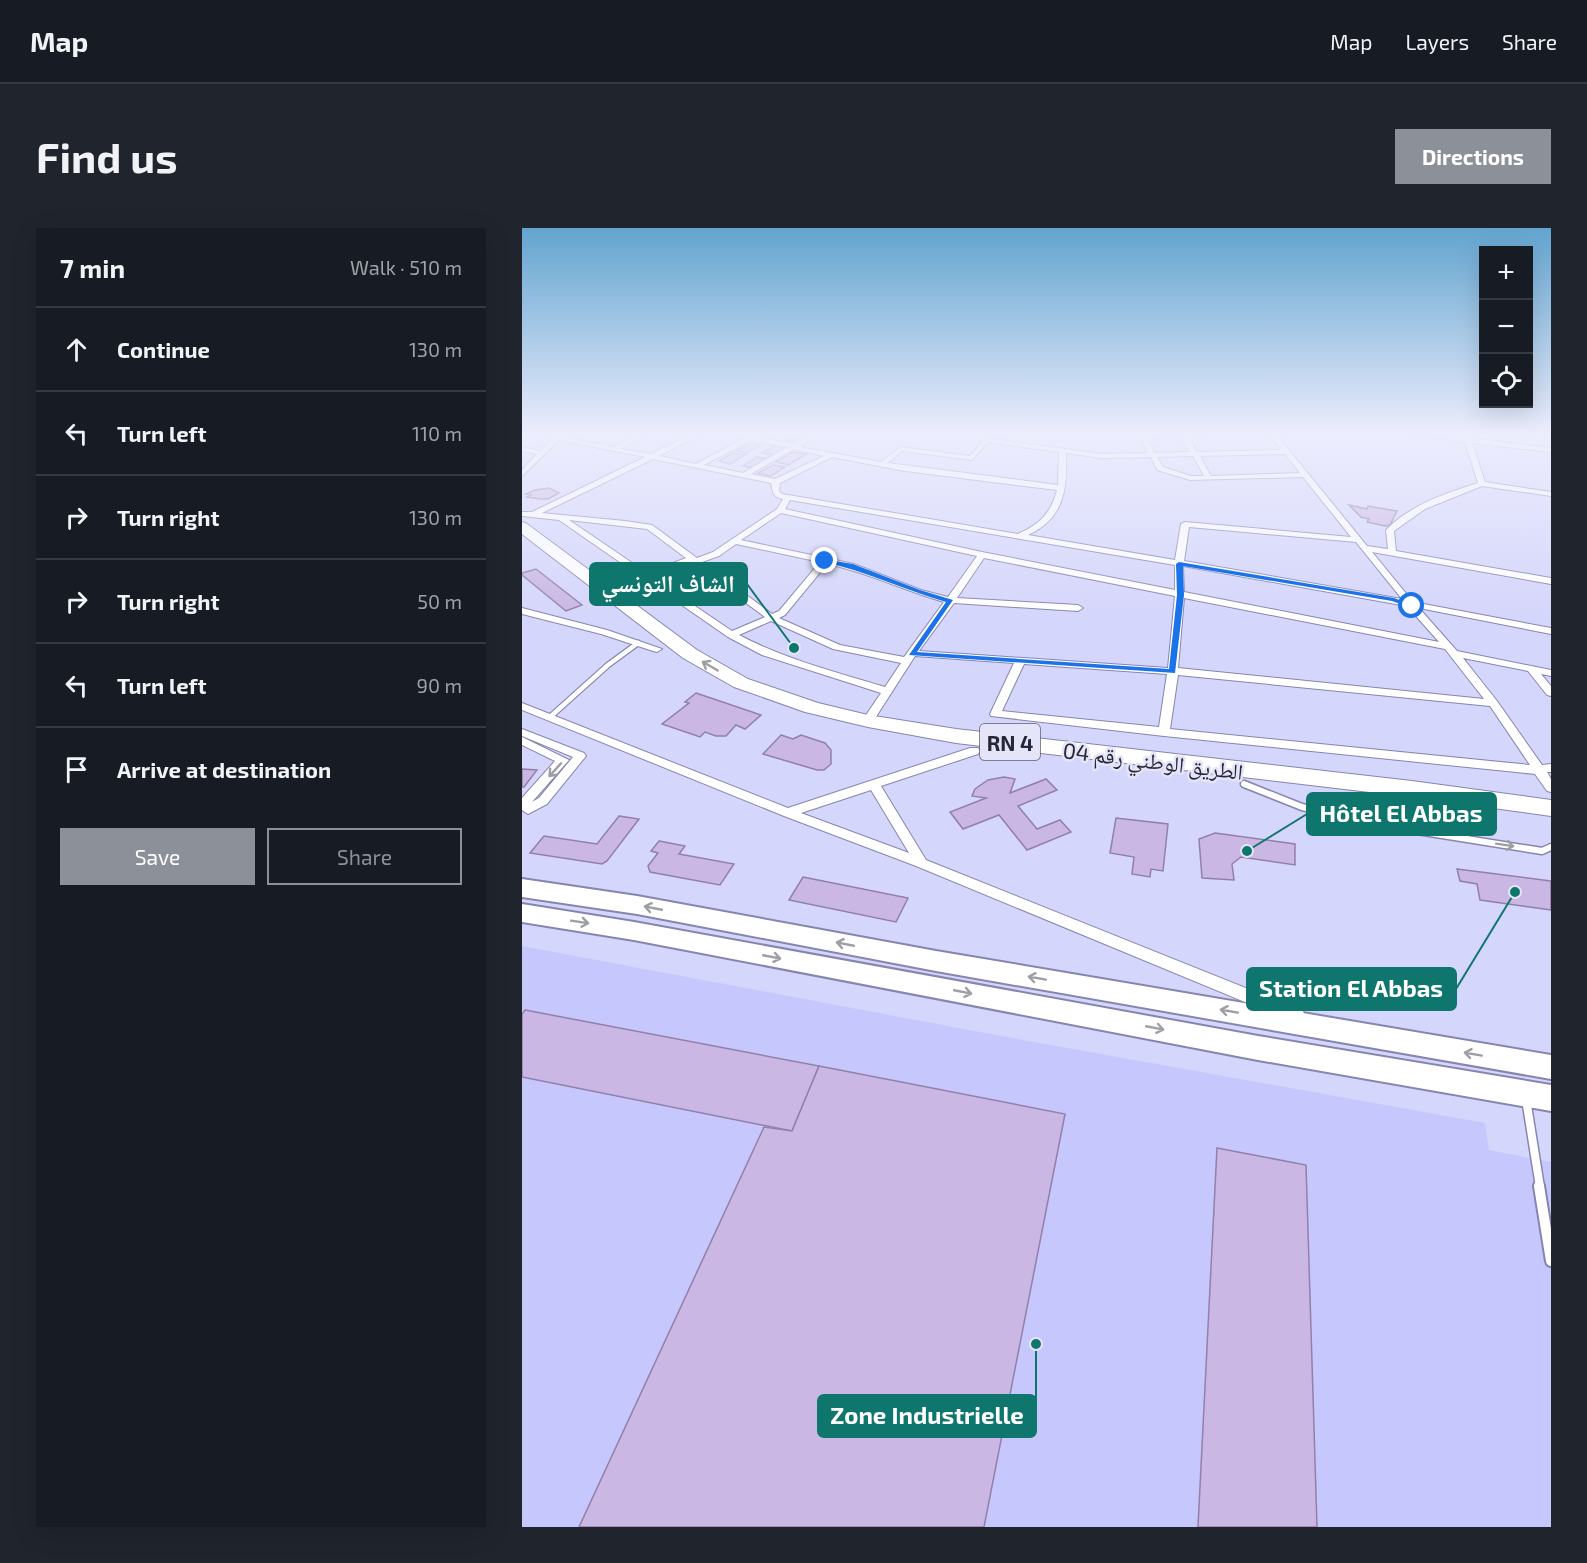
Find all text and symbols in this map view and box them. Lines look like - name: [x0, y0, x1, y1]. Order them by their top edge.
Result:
- text: Map: [30, 24, 88, 58]
- text: Map: [1330, 29, 1372, 54]
- text: Layers: [1405, 29, 1469, 54]
- text: Share: [1502, 29, 1557, 54]
- button: Directions: [1395, 129, 1551, 184]
- text: Find us: [36, 131, 178, 181]
- map controls: [1479, 246, 1533, 408]
- button: +: [1479, 246, 1533, 300]
- text: 7 min: [60, 252, 125, 283]
- text: Walk · 510 m: [350, 255, 462, 279]
- button: −: [1479, 300, 1533, 354]
- icon: ahead: [60, 333, 93, 366]
- text: Continue: [117, 336, 210, 362]
- text: 130 m: [409, 337, 462, 361]
- button: locate: [1479, 354, 1533, 408]
- icon: left: [60, 417, 93, 450]
- text: Turn left: [117, 420, 206, 446]
- text: 110 m: [412, 421, 462, 445]
- icon: right: [60, 501, 93, 534]
- text: Turn right: [117, 504, 219, 530]
- text: 130 m: [409, 505, 462, 529]
- route end: [811, 547, 837, 573]
- callout: الشاف التونسي: [590, 563, 747, 605]
- text: الشاف التونسي: [601, 568, 735, 603]
- icon: right: [60, 585, 93, 618]
- text: Turn right: [117, 588, 219, 614]
- text: 50 m: [417, 589, 462, 613]
- route start: [1398, 592, 1424, 618]
- one-way arrow: [702, 660, 719, 672]
- icon: left: [60, 669, 93, 702]
- text: Turn left: [117, 672, 206, 698]
- text: 90 m: [417, 673, 462, 697]
- road number: RN 4: [980, 724, 1040, 760]
- street label: الطريق الوطني رقم 04: [1061, 736, 1245, 790]
- icon: arrive: [60, 753, 93, 786]
- text: Arrive at destination: [117, 756, 331, 782]
- one-way arrow: [548, 762, 562, 777]
- callout: Hôtel El Abbas: [1307, 793, 1496, 835]
- text: Hôtel El Abbas: [1319, 798, 1483, 827]
- button: Save: [60, 828, 255, 885]
- button: Share: [267, 828, 462, 885]
- one-way arrow: [1494, 840, 1514, 851]
- one-way arrow: [644, 902, 663, 913]
- one-way arrow: [569, 917, 589, 928]
- one-way arrow: [835, 938, 855, 949]
- one-way arrow: [761, 952, 781, 963]
- callout: Station El Abbas: [1247, 968, 1456, 1010]
- one-way arrow: [1027, 972, 1047, 983]
- text: Station El Abbas: [1259, 973, 1443, 1002]
- one-way arrow: [953, 987, 973, 998]
- one-way arrow: [1219, 1005, 1239, 1016]
- one-way arrow: [1145, 1023, 1164, 1034]
- one-way arrow: [1463, 1048, 1483, 1059]
- callout: Zone Industrielle: [818, 1395, 1036, 1437]
- text: Zone Industrielle: [830, 1400, 1024, 1429]

